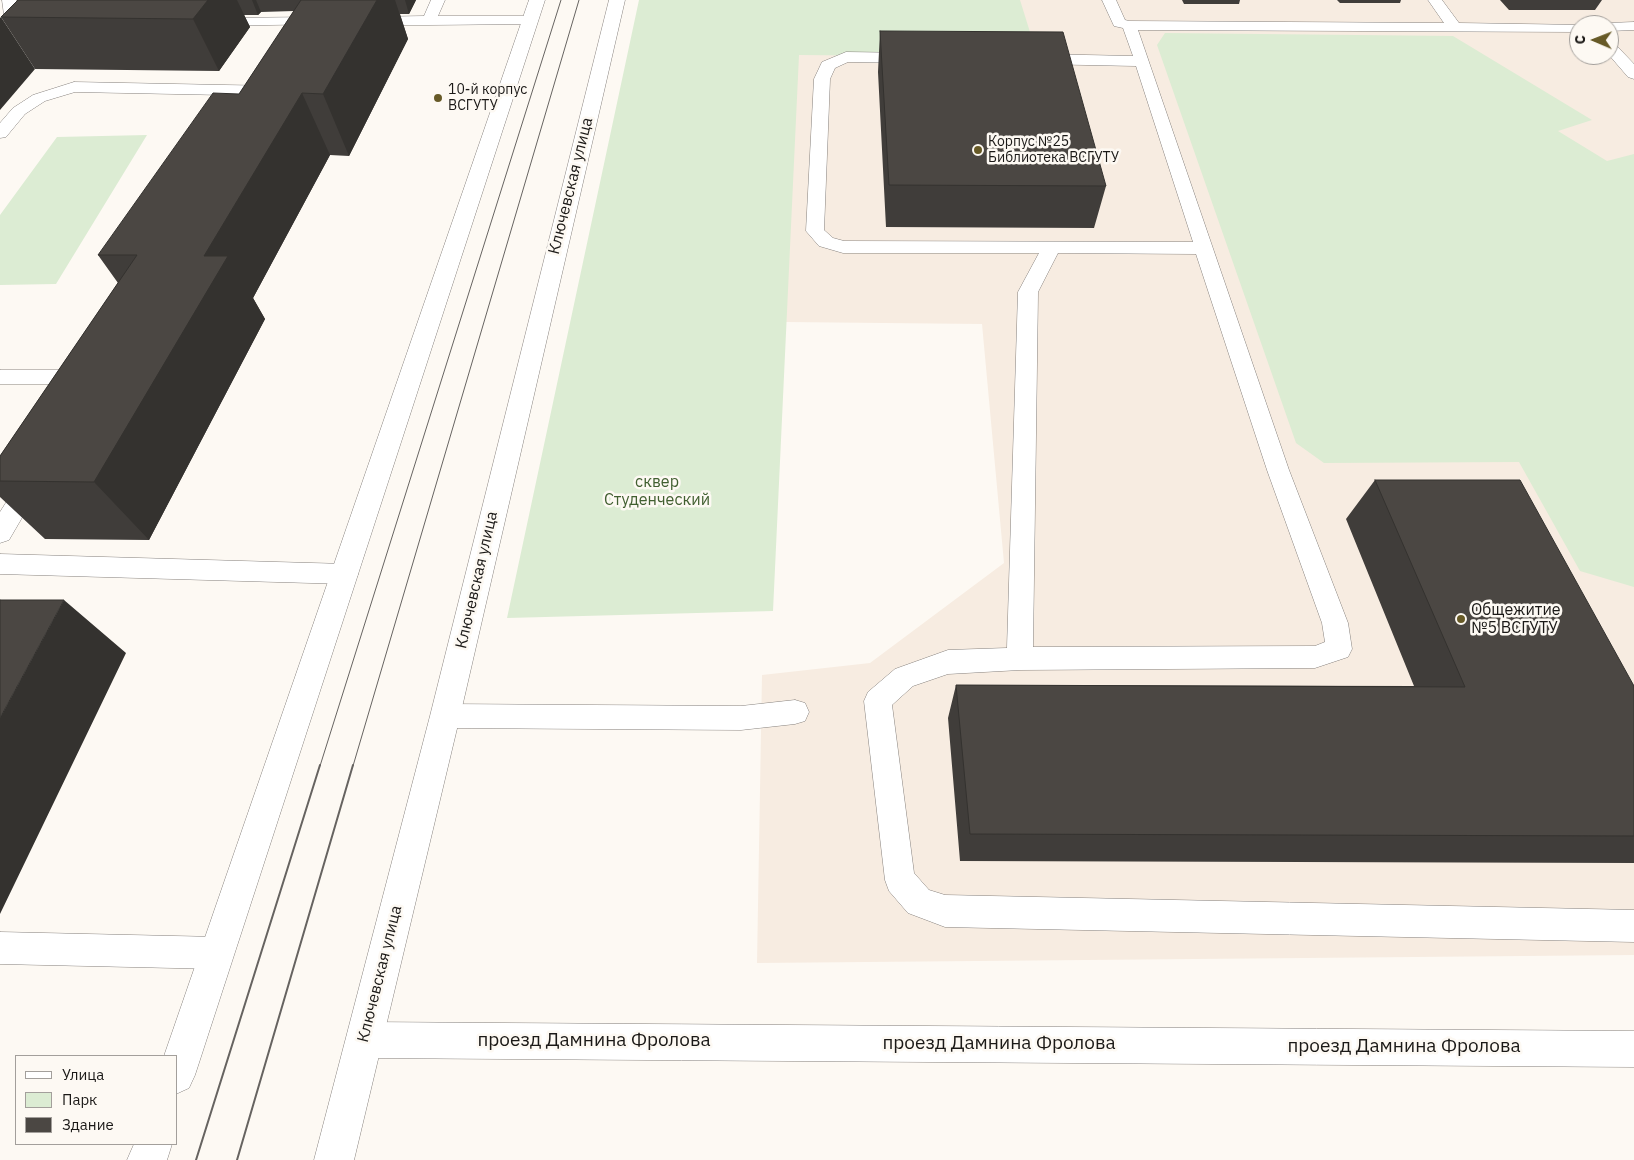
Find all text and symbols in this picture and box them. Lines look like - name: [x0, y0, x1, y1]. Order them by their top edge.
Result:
- north arrow: [1569, 15, 1619, 65]
- text: С: [1571, 35, 1589, 44]
- place label: 10-й корпус ВСГУТУ: [448, 82, 527, 114]
- marker: 10-й корпус ВСГУТУ: [432, 92, 444, 104]
- street label: Ключевская улица: [545, 116, 597, 256]
- place label: Корпус №25 Библиотека ВСГУТУ: [988, 134, 1119, 166]
- marker: Корпус №25 Библиотека ВСГУТУ: [972, 144, 984, 156]
- park label: сквер Студенческий: [604, 472, 710, 510]
- street label: Ключевская улица: [452, 509, 502, 651]
- place label: Общежитие №5 ВСГУТУ: [1471, 600, 1561, 638]
- marker: Общежитие №5 ВСГУТУ: [1455, 613, 1467, 625]
- street label: Ключевская улица: [354, 904, 406, 1044]
- street label: проезд Дамнина Фролова: [477, 1030, 711, 1052]
- street label: проезд Дамнина Фролова: [882, 1033, 1116, 1055]
- street label: проезд Дамнина Фролова: [1287, 1036, 1521, 1058]
- legend: [15, 1055, 178, 1145]
- text: Улица: [62, 1065, 104, 1084]
- text: Парк: [62, 1090, 97, 1109]
- text: Здание: [62, 1115, 114, 1134]

